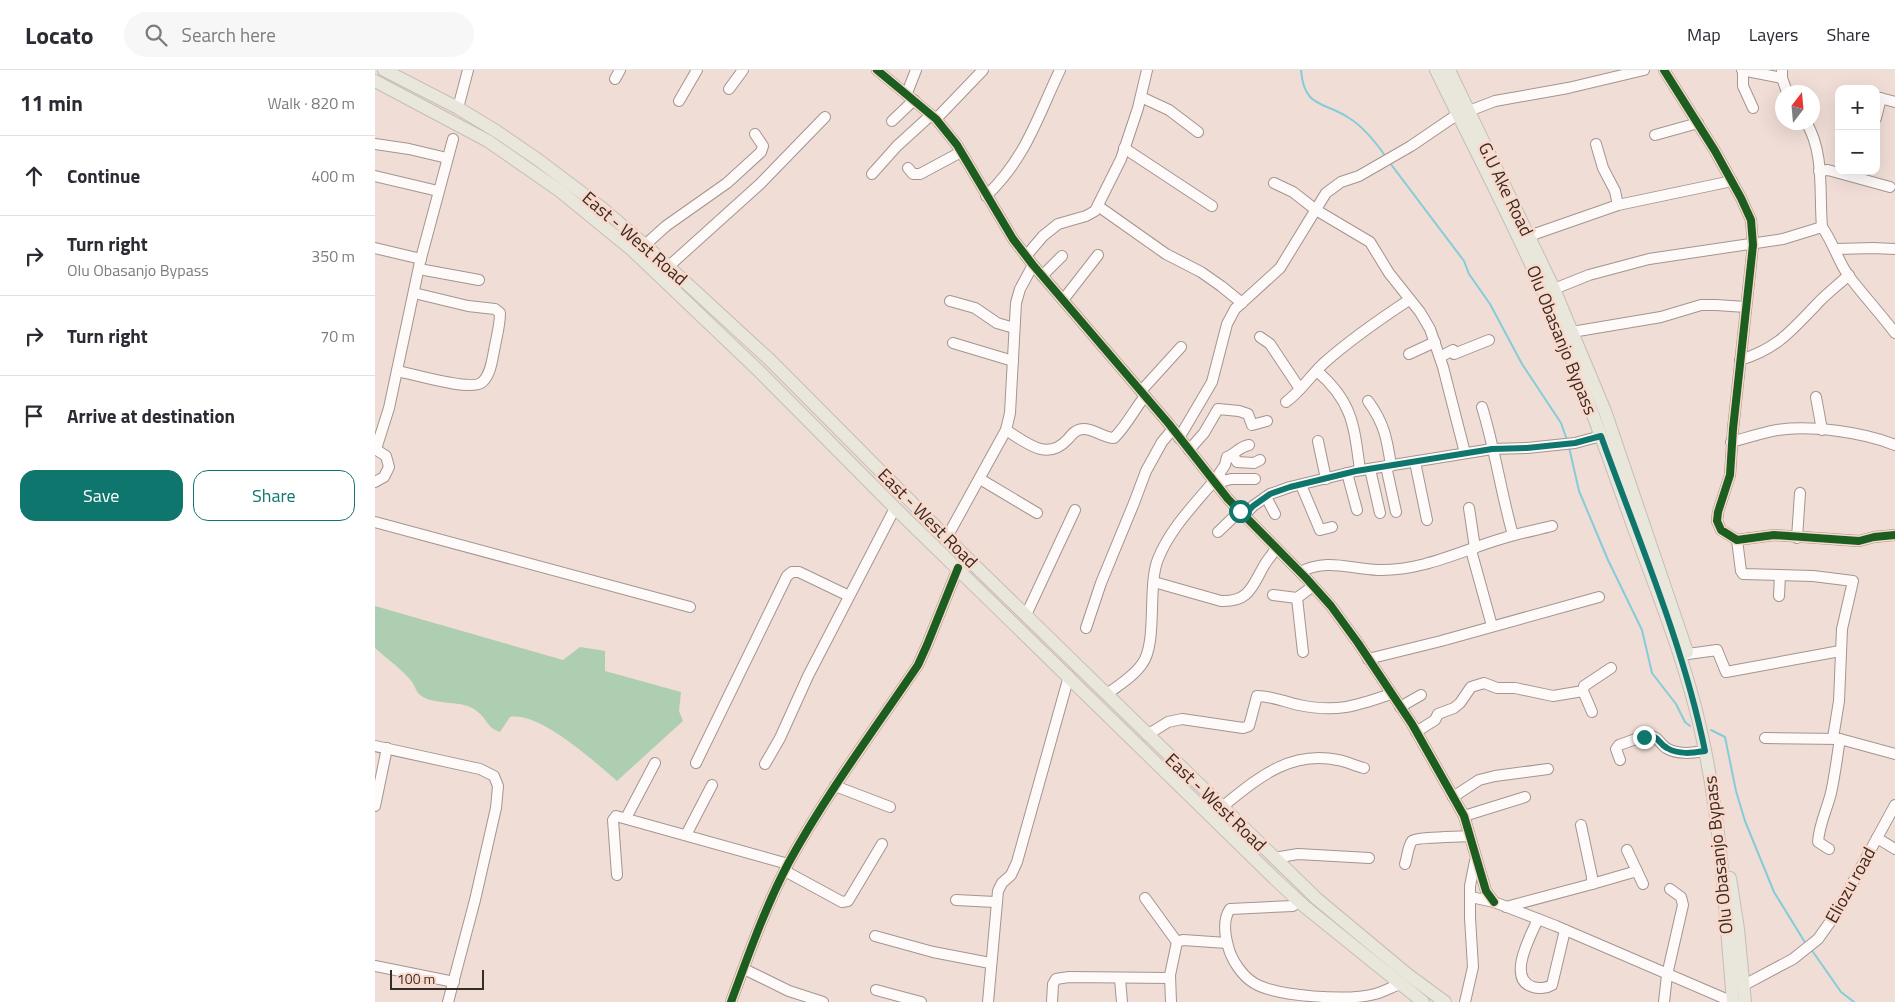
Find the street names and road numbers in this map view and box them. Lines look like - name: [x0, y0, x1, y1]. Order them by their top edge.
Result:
- street label: G.U Ake Road: [1472, 137, 1540, 241]
- street label: East - West Road: [576, 185, 694, 291]
- street label: Olu Obasanjo Bypass: [1520, 261, 1604, 419]
- street label: East - West Road: [872, 462, 984, 574]
- street label: East - West Road: [1159, 747, 1273, 857]
- street label: Olu Obasanjo Bypass: [1696, 774, 1740, 936]
- street label: Eliozu road: [1818, 842, 1882, 928]

